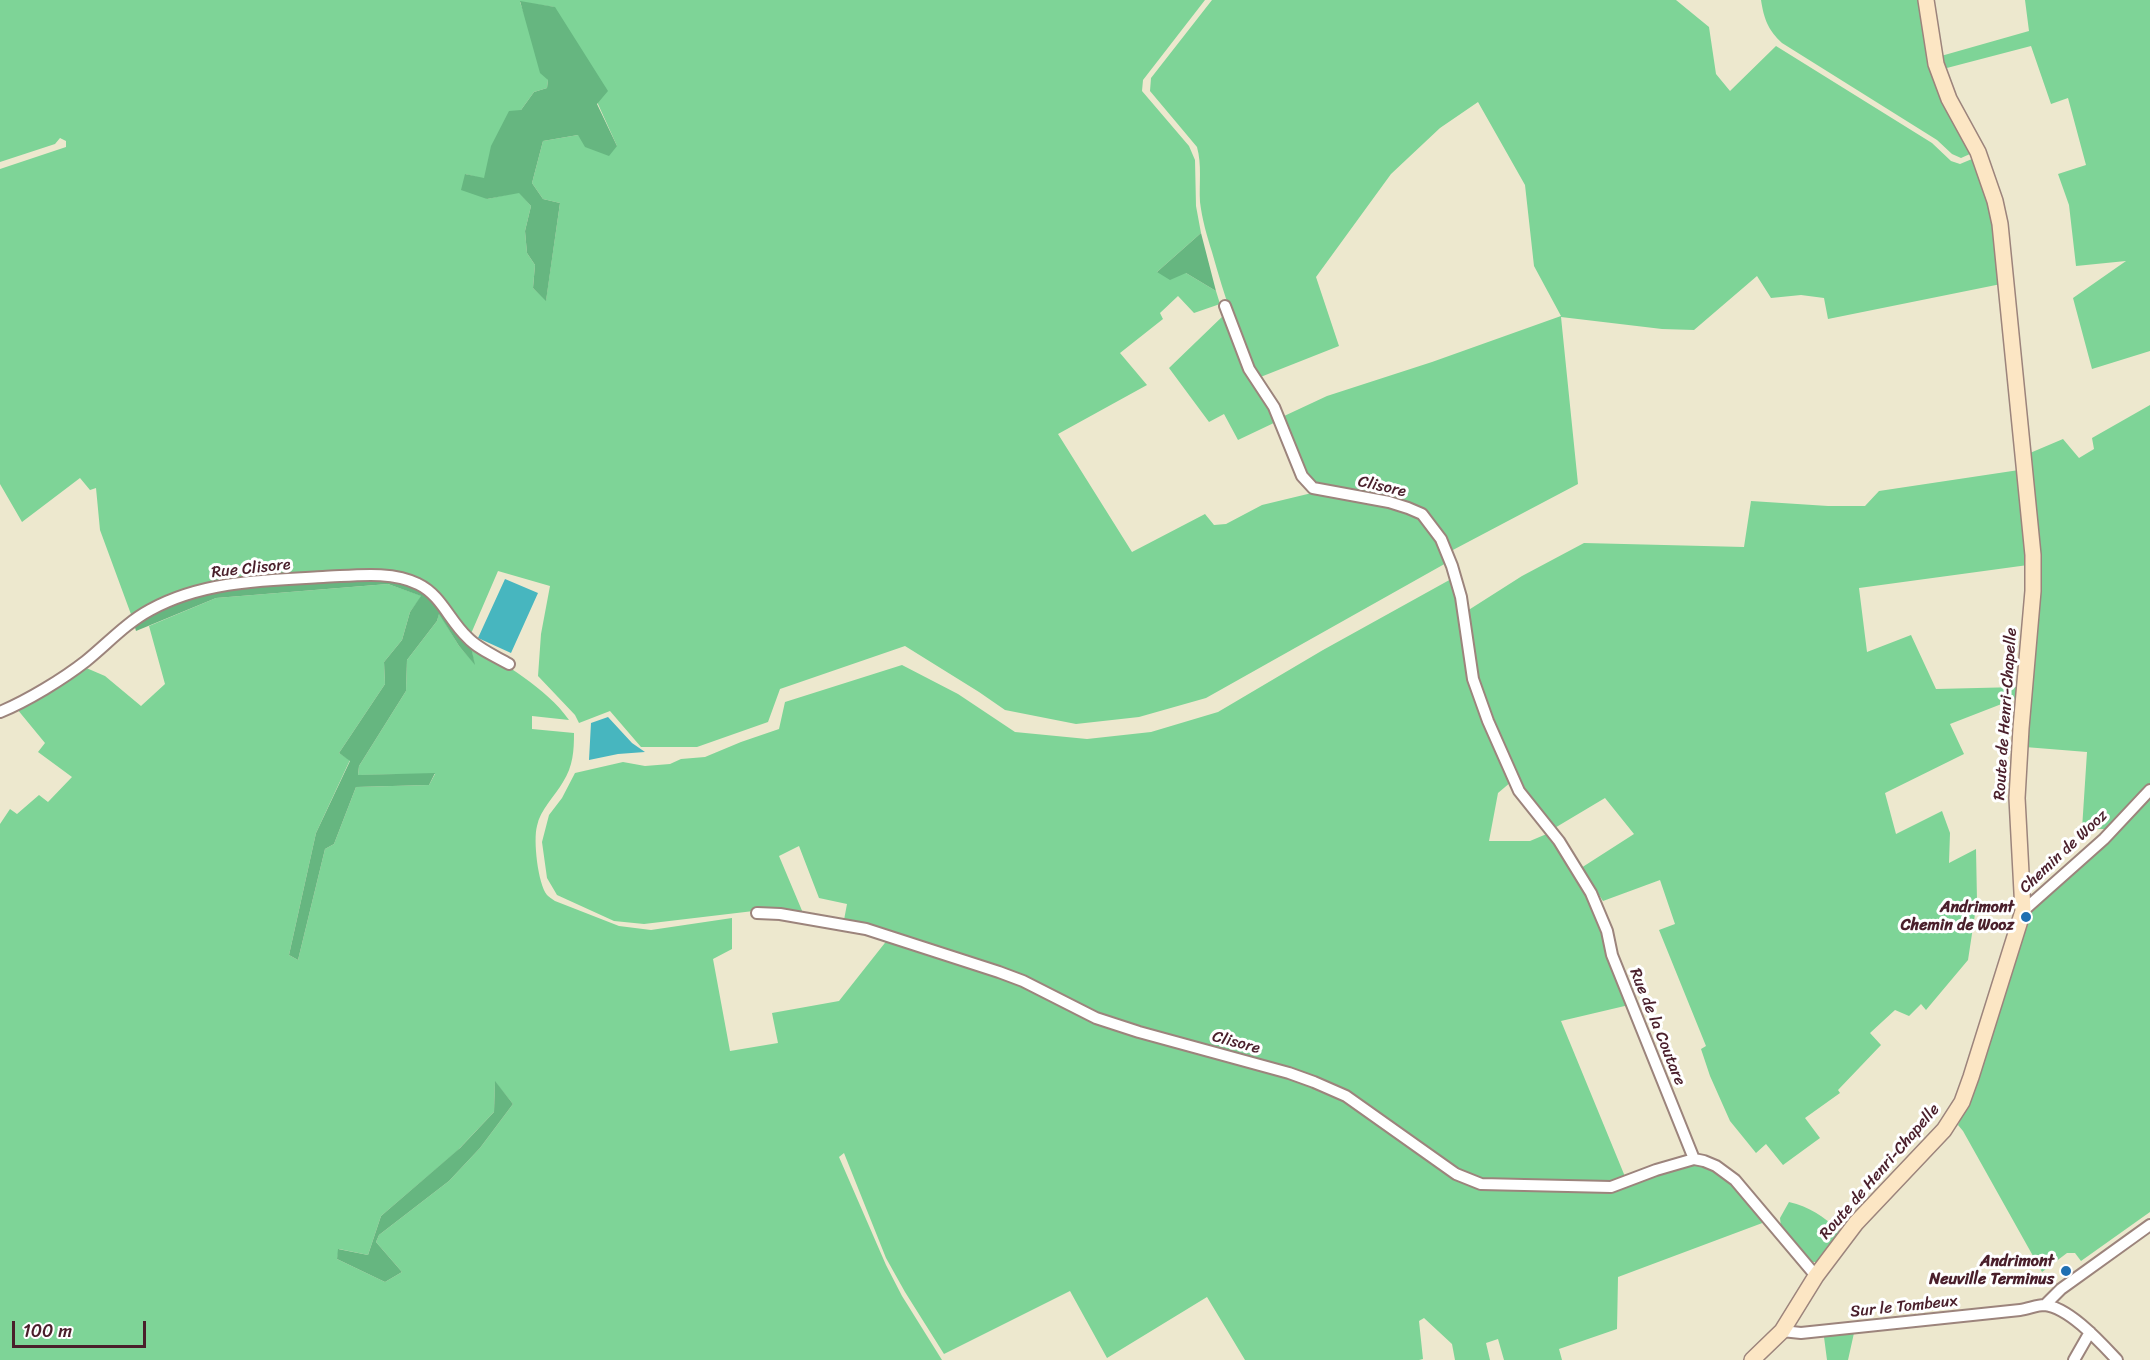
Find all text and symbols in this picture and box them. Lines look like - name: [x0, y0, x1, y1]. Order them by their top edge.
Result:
- street label: Clisore: [1356, 472, 1408, 502]
- street label: Rue Clisore: [211, 555, 291, 583]
- street label: Route de Henri-Chapelle: [1990, 627, 2022, 801]
- street label: Chemin de Wooz: [2016, 806, 2112, 898]
- place label: Andrimont Chemin de Wooz: [1901, 898, 2014, 936]
- marker: Andrimont Chemin de Wooz: [2019, 910, 2033, 924]
- street label: Rue de la Coutare: [1625, 966, 1689, 1088]
- street label: Clisore: [1210, 1027, 1262, 1059]
- street label: Route de Henri-Chapelle: [1816, 1100, 1944, 1244]
- place label: Andrimont Neuville Terminus: [1929, 1252, 2054, 1290]
- marker: Andrimont Neuville Terminus: [2059, 1264, 2073, 1278]
- street label: Sur le Tombeux: [1849, 1292, 1959, 1322]
- scale bar: [15, 1309, 148, 1347]
- text: 100 m: [23, 1315, 72, 1347]

